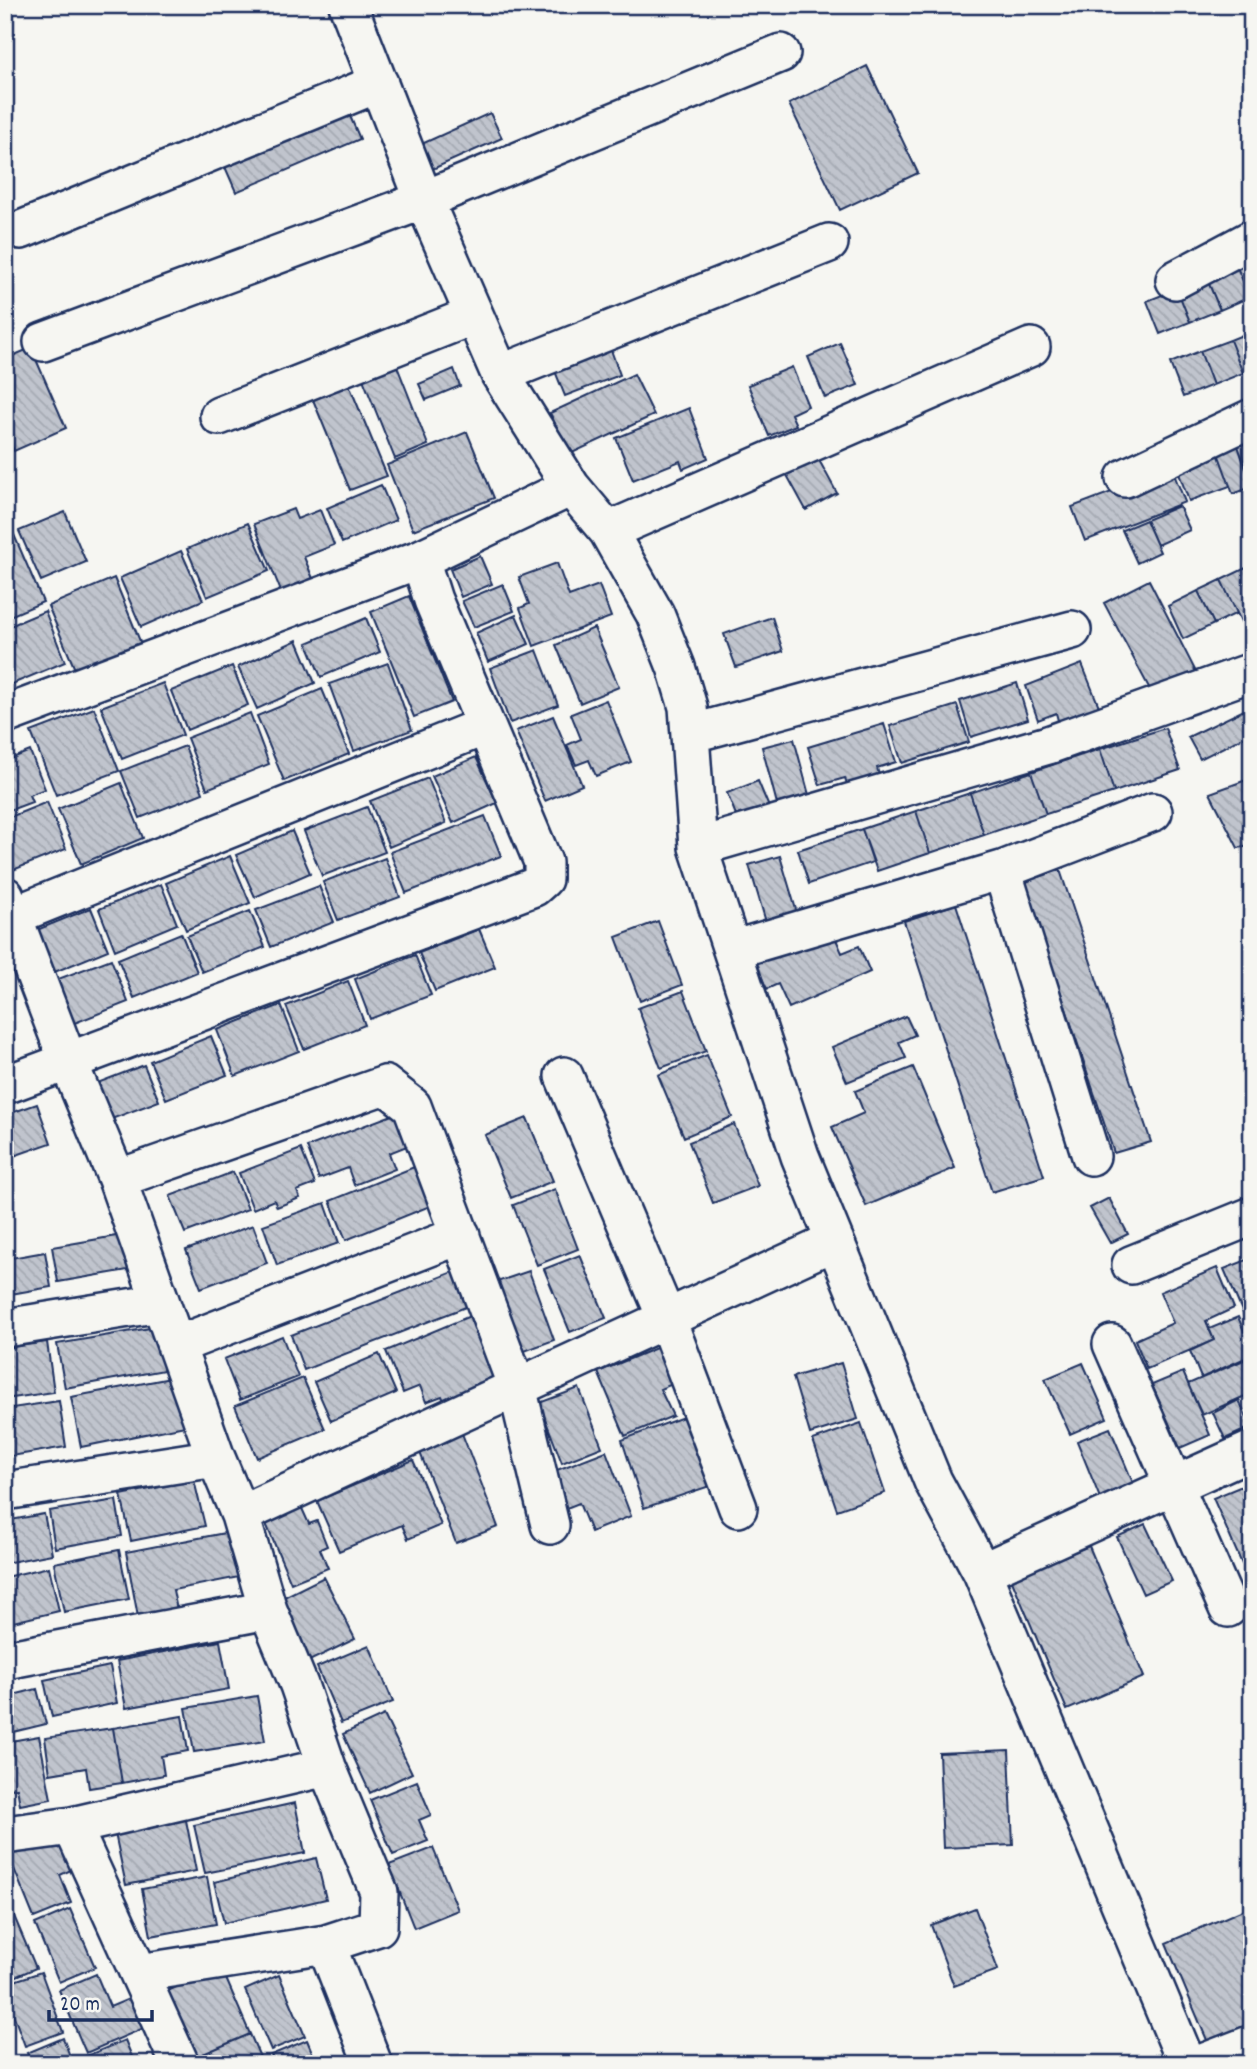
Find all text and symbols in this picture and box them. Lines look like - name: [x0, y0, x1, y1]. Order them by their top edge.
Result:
- scale bar: [49, 1978, 152, 2022]
- text: 20 m: [60, 1991, 100, 2021]

